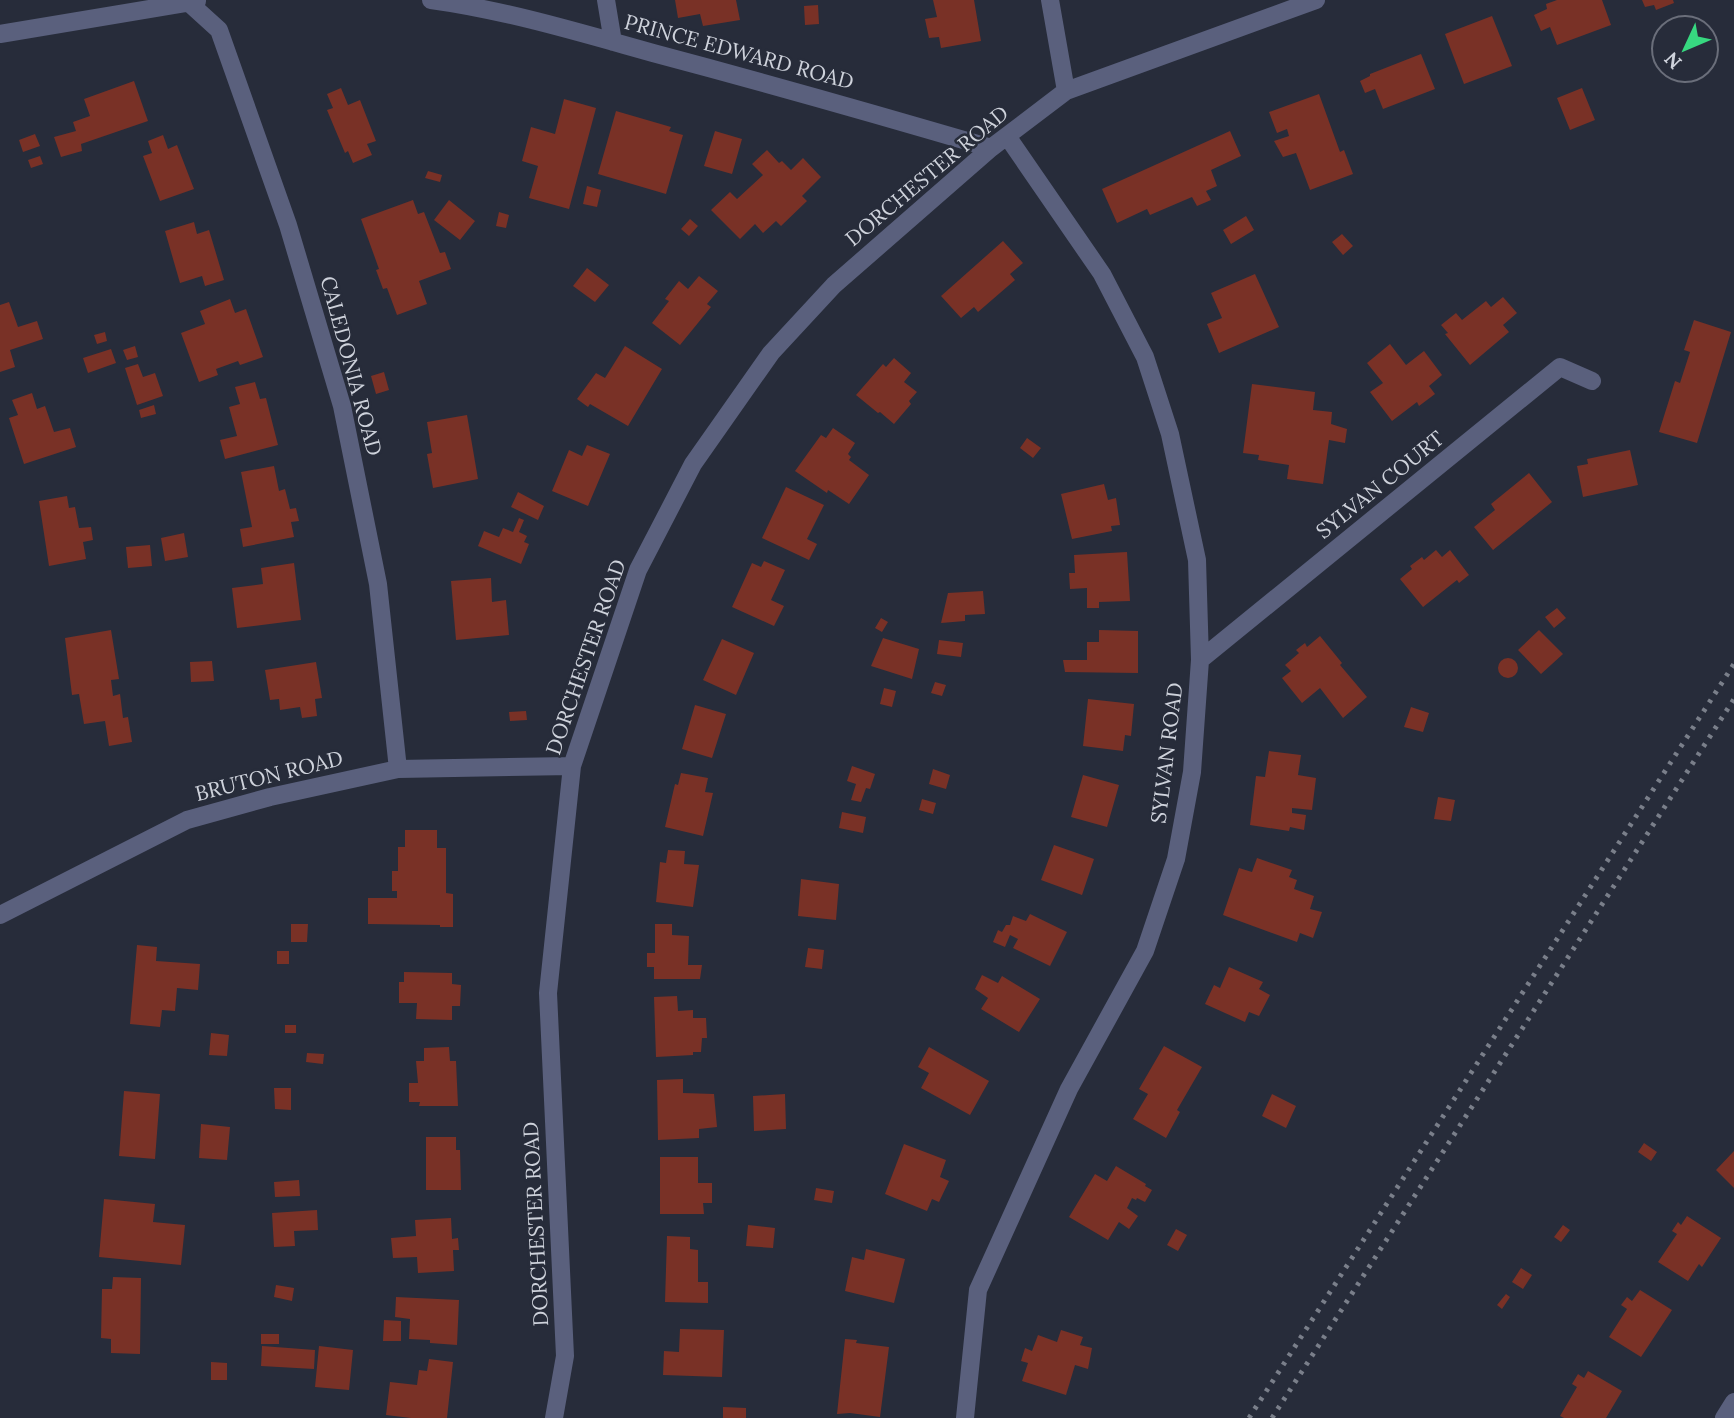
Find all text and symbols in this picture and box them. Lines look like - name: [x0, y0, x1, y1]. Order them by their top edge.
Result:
- street label: PRINCE EDWARD ROAD: [622, 8, 857, 95]
- north arrow: [1650, 14, 1720, 84]
- text: N: [1659, 47, 1687, 74]
- street label: DORCHESTER ROAD: [839, 99, 1014, 252]
- street label: CALEDONIA ROAD: [314, 273, 388, 459]
- street label: SYLVAN COURT: [1310, 425, 1449, 544]
- street label: DORCHESTER ROAD: [539, 556, 632, 758]
- street label: SYLVAN ROAD: [1144, 681, 1189, 825]
- street label: BRUTON ROAD: [192, 744, 346, 807]
- street label: DORCHESTER ROAD: [517, 1121, 554, 1327]

